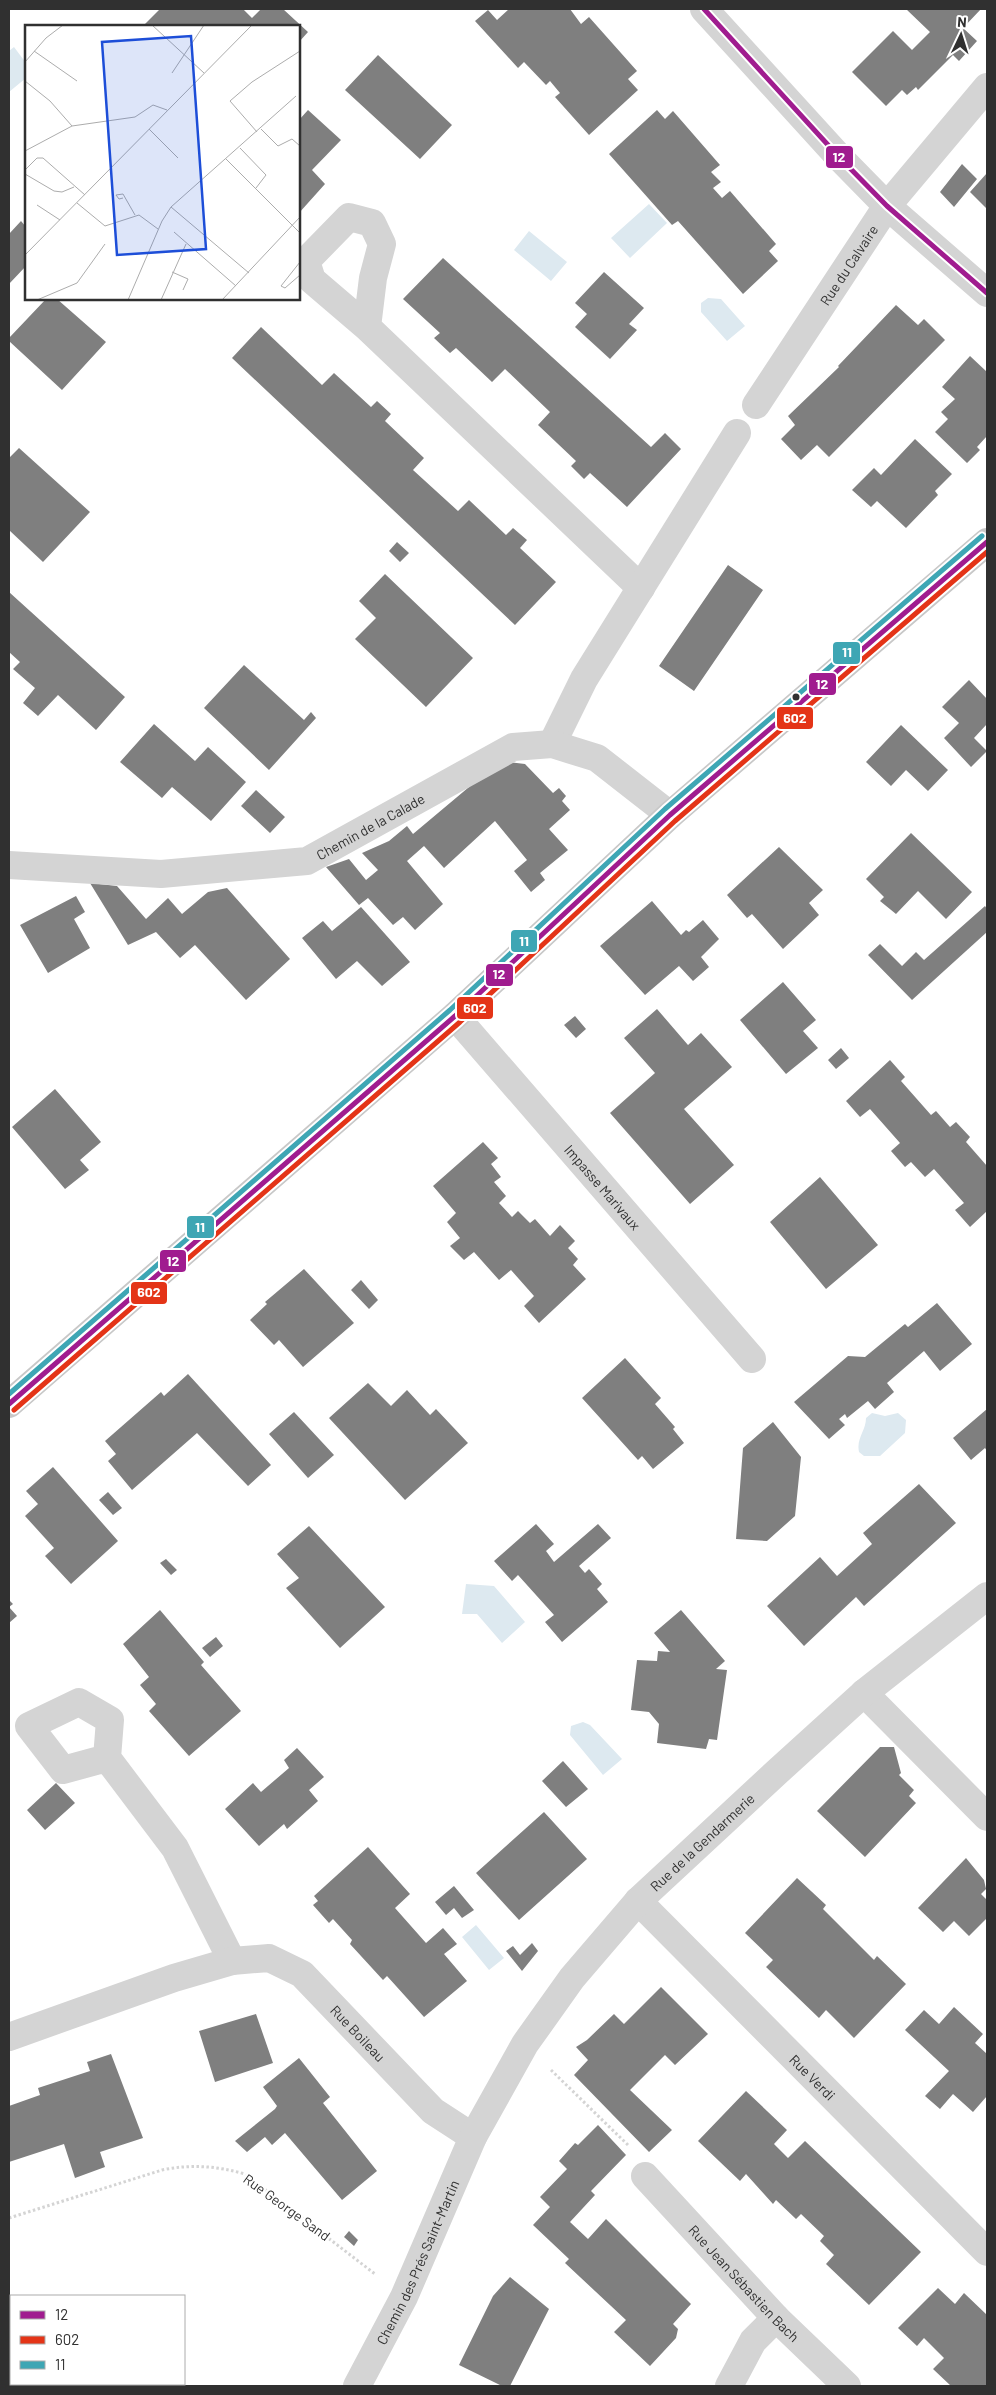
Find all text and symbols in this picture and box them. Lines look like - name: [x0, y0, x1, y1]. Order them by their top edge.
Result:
- north arrow: [936, 10, 986, 60]
- text: N: [957, 13, 967, 30]
- inset map: [25, 25, 300, 300]
- line badge: 12: [825, 145, 854, 169]
- text: 12: [833, 148, 846, 165]
- street label: Rue du Calvaire: [816, 221, 881, 308]
- line badge: 11: [832, 641, 861, 665]
- text: 11: [842, 643, 852, 660]
- line badge: 12: [808, 672, 837, 696]
- text: 12: [816, 675, 829, 692]
- unlabelled marker: [791, 692, 801, 702]
- line badge: 602: [776, 706, 814, 730]
- text: 602: [783, 709, 807, 726]
- street label: Chemin de la Calade: [313, 789, 427, 863]
- line badge: 11: [510, 929, 538, 953]
- text: 11: [519, 932, 529, 949]
- line badge: 12: [485, 963, 514, 987]
- text: 12: [493, 965, 506, 982]
- line badge: 602: [456, 996, 494, 1020]
- text: 602: [463, 999, 487, 1016]
- street label: Impasse Marivaux: [561, 1141, 645, 1233]
- line badge: 11: [186, 1215, 215, 1239]
- text: 11: [195, 1218, 205, 1235]
- line badge: 12: [159, 1249, 187, 1273]
- text: 12: [167, 1252, 180, 1269]
- line badge: 602: [130, 1281, 168, 1305]
- text: 602: [137, 1283, 161, 1300]
- street label: Rue de la Gendarmerie: [646, 1789, 757, 1894]
- street label: Rue Boileau: [327, 2001, 389, 2065]
- street label: Rue Verdi: [787, 2050, 839, 2103]
- street label: Rue George Sand: [240, 2170, 334, 2244]
- street label: Chemin des Prés Saint-Martin: [372, 2177, 462, 2347]
- street label: Rue Jean Sébastien Bach: [686, 2221, 803, 2345]
- legend: [10, 2295, 185, 2385]
- text: 12: [55, 2305, 68, 2323]
- text: 602: [55, 2330, 79, 2348]
- text: 11: [55, 2355, 66, 2373]

